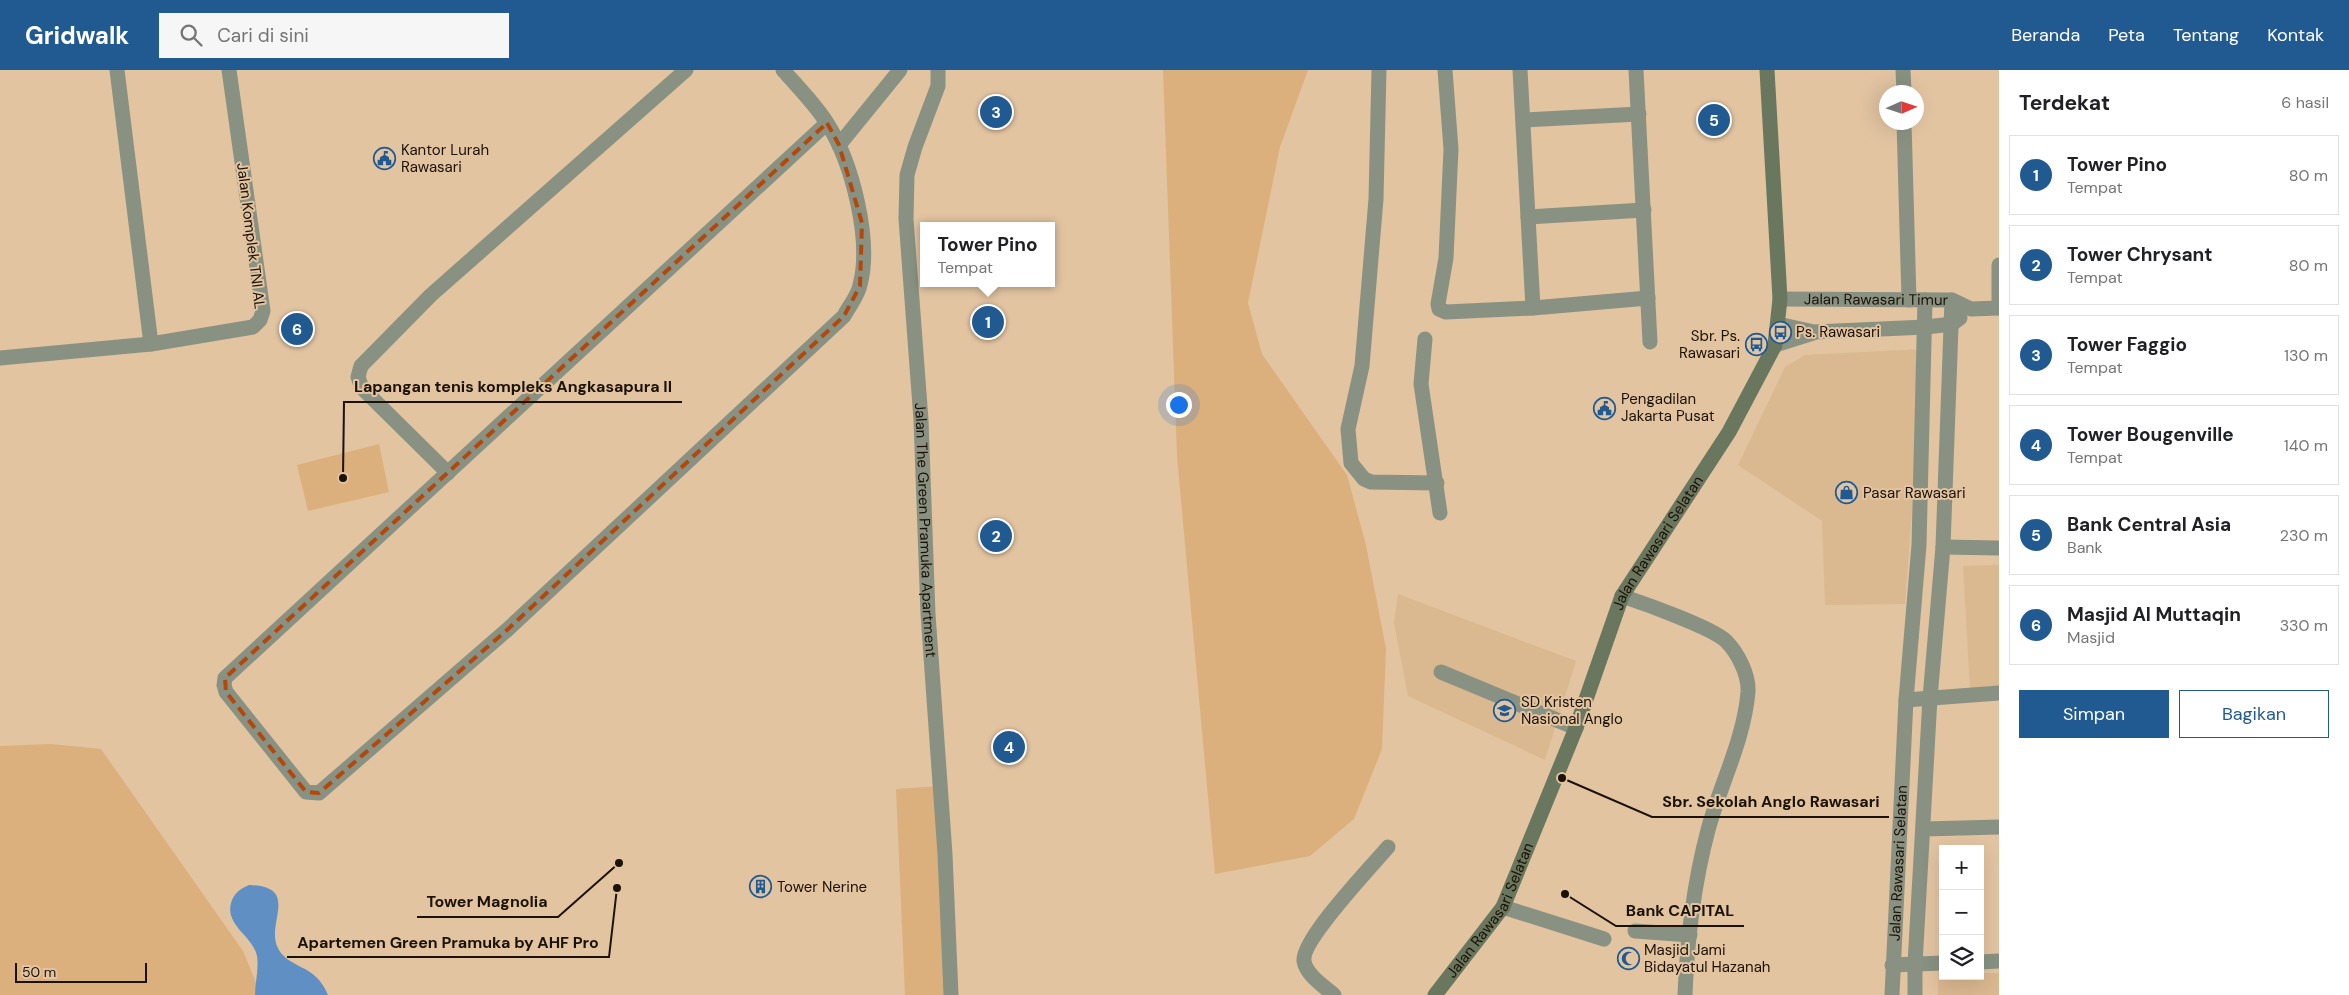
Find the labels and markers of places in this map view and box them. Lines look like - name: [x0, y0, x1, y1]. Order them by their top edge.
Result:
- pin: 3: [980, 93, 1012, 131]
- pin: 5: [1698, 101, 1730, 139]
- place label: Kantor Lurah Rawasari: [401, 140, 489, 177]
- public building icon: Kantor Lurah Rawasari: [373, 147, 397, 171]
- pin: 1: [972, 303, 1004, 341]
- pin: 6: [281, 310, 313, 348]
- bus stop icon: Ps. Rawasari: [1768, 320, 1792, 344]
- place label: Ps. Rawasari: [1796, 322, 1880, 342]
- place label: Sbr. Ps. Rawasari: [1679, 326, 1740, 363]
- bus stop icon: Sbr. Ps. Rawasari: [1744, 333, 1768, 357]
- callout: Lapangan tenis kompleks Angkasapura II: [344, 371, 682, 402]
- place label: Pengadilan Jakarta Pusat: [1621, 389, 1715, 426]
- public building icon: Pengadilan Jakarta Pusat: [1593, 396, 1617, 420]
- shop icon: Pasar Rawasari: [1835, 481, 1859, 505]
- place label: Pasar Rawasari: [1863, 483, 1966, 503]
- pin: 2: [980, 517, 1012, 555]
- place label: SD Kristen Nasional Anglo: [1521, 692, 1623, 729]
- school or university icon: SD Kristen Nasional Anglo: [1493, 699, 1517, 723]
- pin: 4: [993, 728, 1025, 766]
- callout: Sbr. Sekolah Anglo Rawasari: [1652, 786, 1889, 817]
- building icon: Tower Nerine: [749, 875, 773, 899]
- place label: Tower Nerine: [777, 877, 867, 897]
- callout: Tower Magnolia: [417, 886, 558, 917]
- callout: Bank CAPITAL: [1616, 895, 1744, 926]
- callout: Apartemen Green Pramuka by AHF Pro: [287, 926, 609, 957]
- place label: Masjid Jami Bidayatul Hazanah: [1644, 940, 1770, 977]
- mosque icon: Masjid Jami Bidayatul Hazanah: [1616, 947, 1640, 971]

